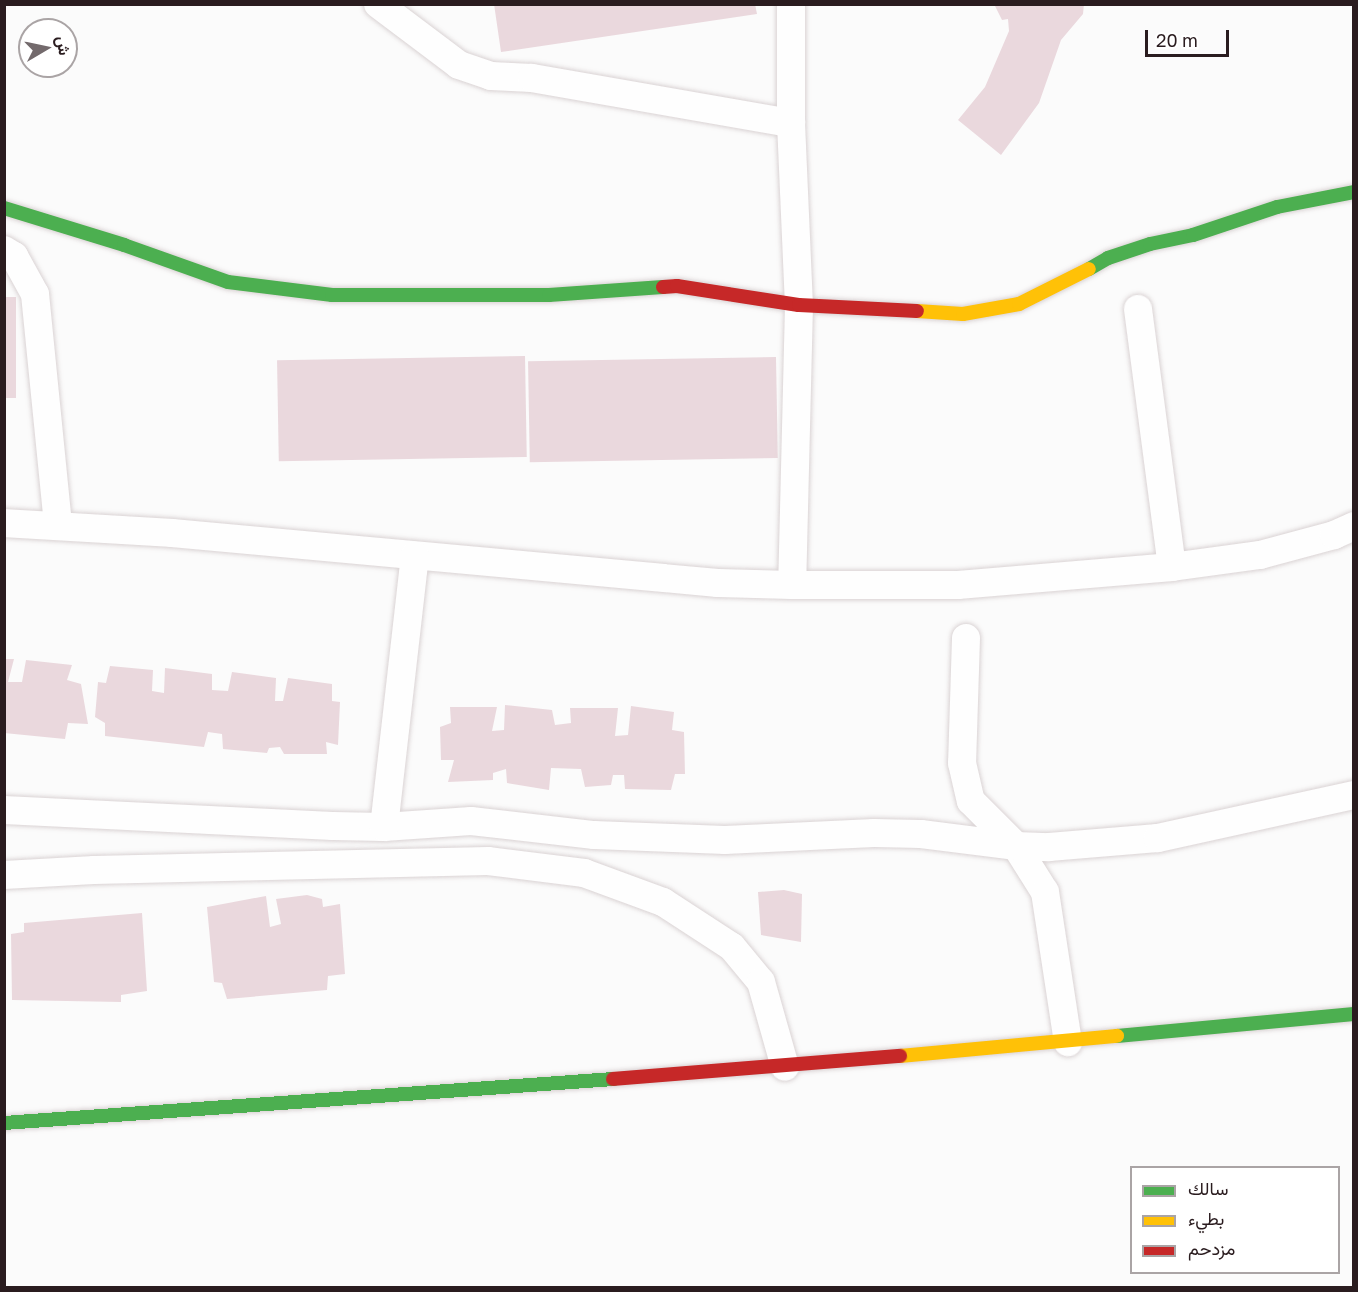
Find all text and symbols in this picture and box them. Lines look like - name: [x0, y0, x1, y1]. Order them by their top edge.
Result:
- north arrow: [18, 18, 78, 78]
- scale bar: [1148, 18, 1232, 56]
- text: 20 m: [1156, 29, 1198, 51]
- text: ش: [52, 34, 75, 57]
- legend: [1130, 1166, 1340, 1274]
- text: سالك: [1188, 1177, 1228, 1199]
- text: بطيء: [1188, 1207, 1224, 1229]
- text: مزدحم: [1188, 1237, 1235, 1259]

